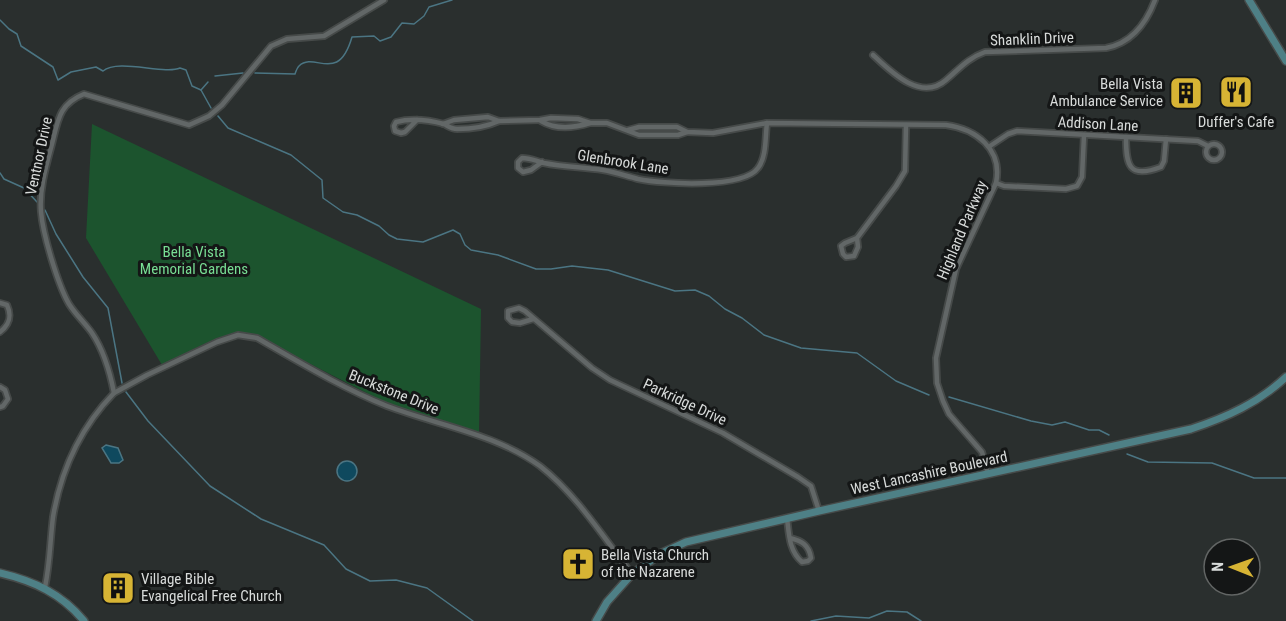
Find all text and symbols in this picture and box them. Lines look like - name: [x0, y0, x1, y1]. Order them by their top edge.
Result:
- street label: Shanklin Drive: [990, 29, 1074, 49]
- restaurant icon: Duffer's Cafe: [1218, 74, 1254, 110]
- place label: Bella Vista Ambulance Service: [1050, 75, 1163, 110]
- building icon: Bella Vista Ambulance Service: [1168, 75, 1204, 111]
- street label: Addison Lane: [1057, 113, 1139, 135]
- place label: Duffer's Cafe: [1198, 113, 1274, 131]
- street label: Ventnor Drive: [22, 115, 56, 197]
- street label: Glenbrook Lane: [576, 146, 670, 178]
- street label: Highland Parkway: [933, 178, 991, 282]
- park label: Bella Vista Memorial Gardens: [140, 243, 248, 278]
- street label: Buckstone Drive: [346, 366, 442, 418]
- street label: Parkridge Drive: [640, 375, 730, 429]
- street label: West Lancashire Boulevard: [849, 448, 1009, 498]
- north arrow: [1202, 537, 1262, 597]
- church icon: Bella Vista Church of the Nazarene: [560, 546, 596, 582]
- place label: Bella Vista Church of the Nazarene: [601, 546, 709, 581]
- text: N: [1208, 562, 1227, 572]
- building icon: Village Bible Evangelical Free Church: [100, 570, 136, 606]
- place label: Village Bible Evangelical Free Church: [141, 570, 282, 605]

